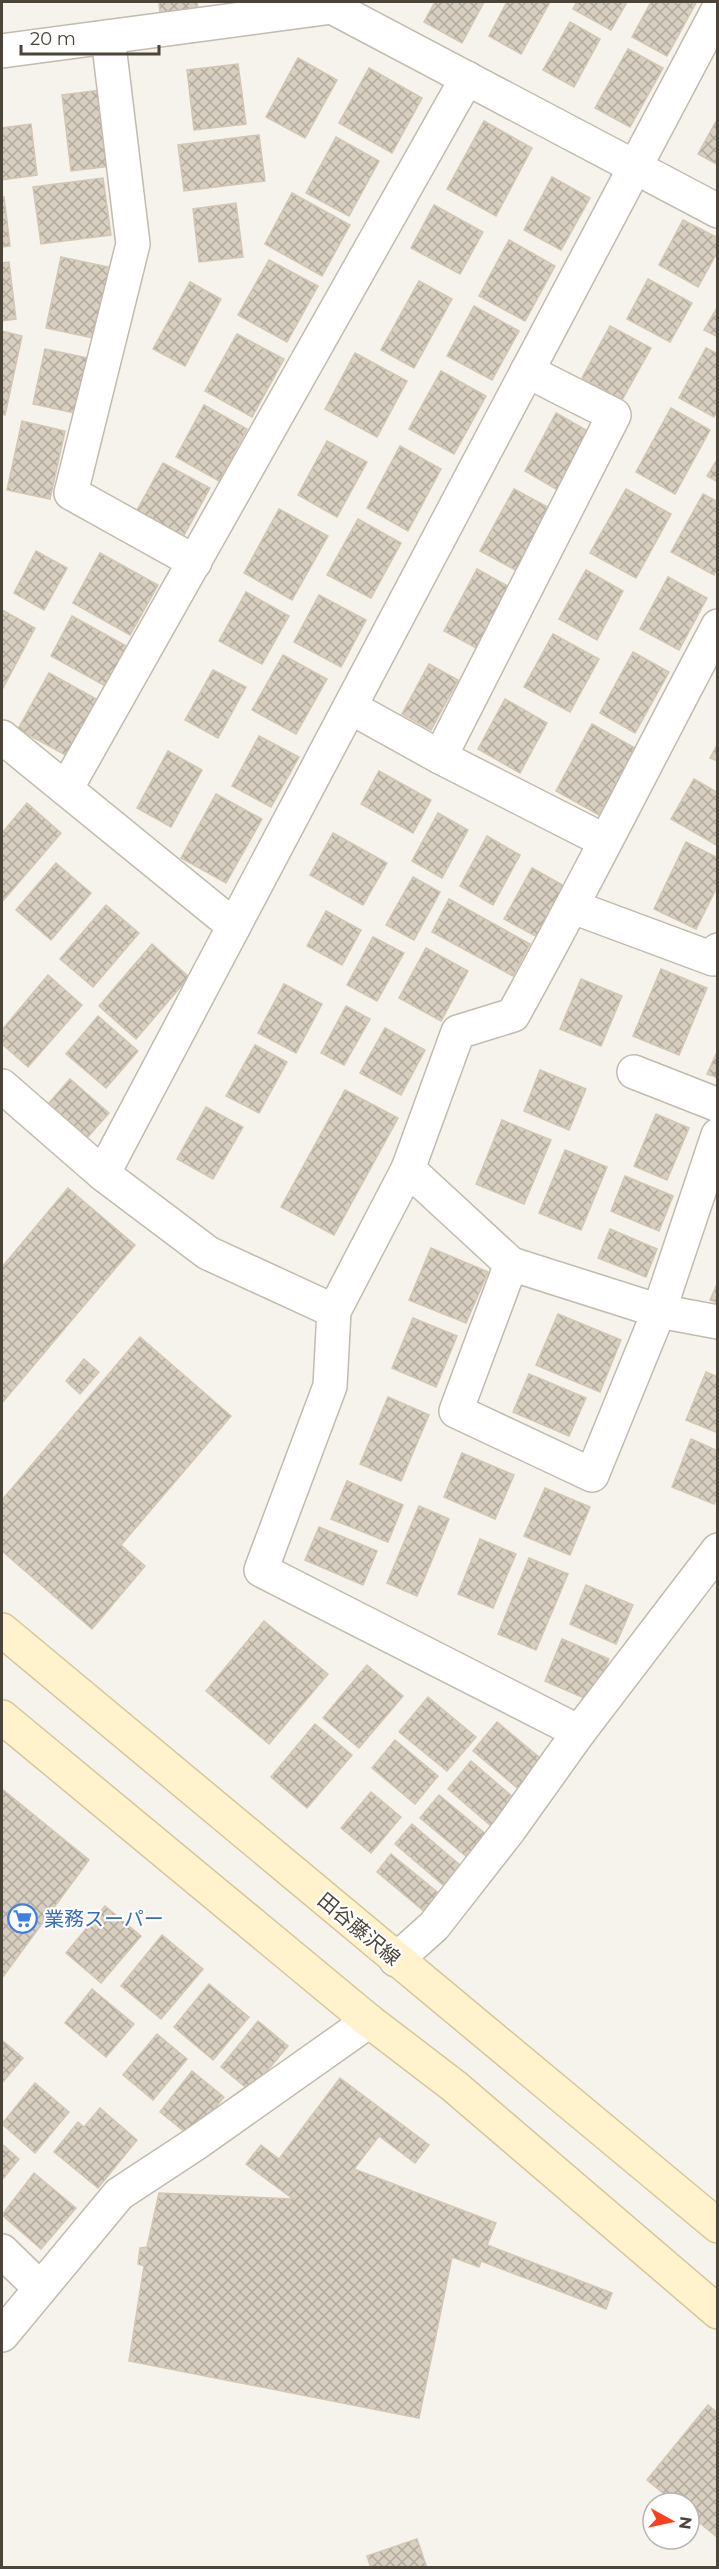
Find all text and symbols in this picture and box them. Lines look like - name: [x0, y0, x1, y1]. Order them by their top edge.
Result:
- scale bar: [21, 18, 159, 56]
- text: 20 m: [30, 28, 76, 50]
- street label: 田谷藤沢線: [313, 1888, 405, 1970]
- supermarket icon: 業務スーパー: [7, 1903, 39, 1935]
- place label: 業務スーパー: [44, 1907, 164, 1931]
- north arrow: [641, 2491, 701, 2551]
- text: N: [675, 2515, 696, 2531]

